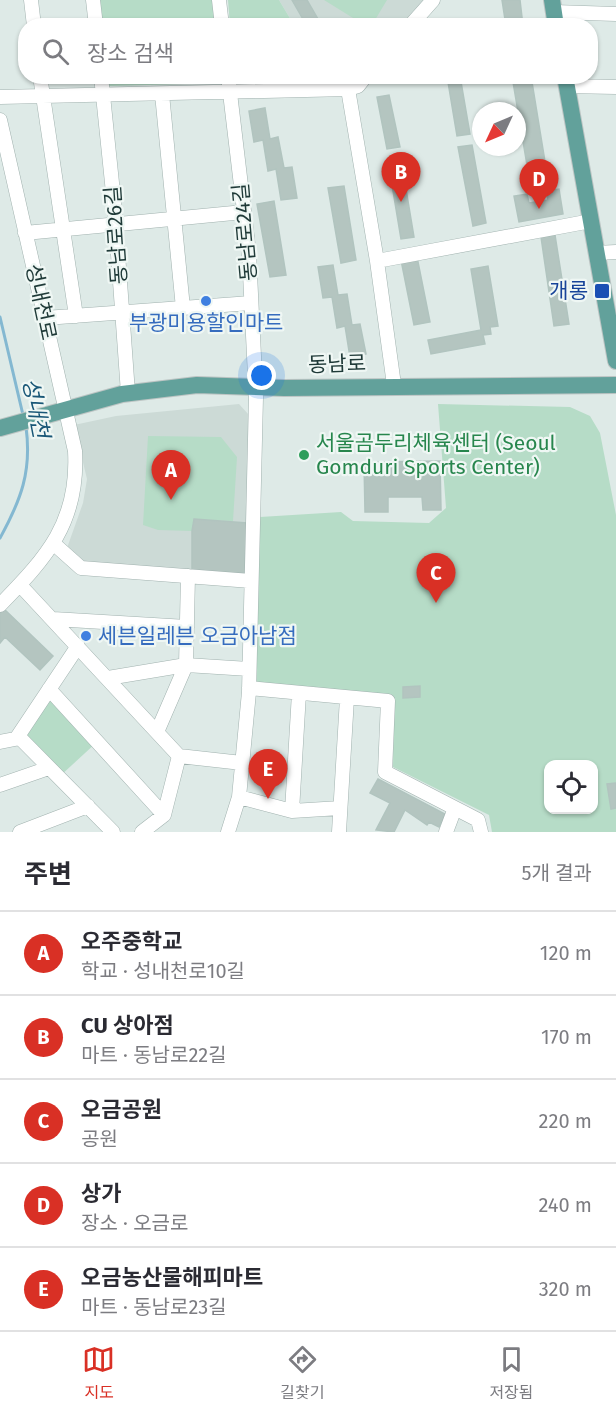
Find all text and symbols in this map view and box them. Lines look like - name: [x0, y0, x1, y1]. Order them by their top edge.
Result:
- search box: [18, 18, 598, 84]
- icon: search: [39, 35, 72, 68]
- text: 장소 검색: [87, 40, 174, 67]
- north arrow: [472, 102, 526, 156]
- pin: B: [382, 152, 420, 202]
- pin: D: [520, 160, 558, 209]
- street label: 동남로24길: [228, 182, 262, 282]
- street label: 동남로26길: [100, 185, 132, 285]
- street label: 성내천로: [20, 262, 62, 342]
- place label: 개롱: [549, 278, 588, 304]
- marker: 개롱: [593, 282, 611, 300]
- marker: 부광미용할인마트: [199, 294, 213, 308]
- place label: 부광미용할인마트: [129, 310, 283, 336]
- street label: 동남로: [308, 350, 366, 378]
- your location: [247, 361, 276, 390]
- water label: 성내천: [17, 376, 56, 443]
- place label: 서울곰두리체육센터 (Seoul Gomduri Sports Center): [316, 430, 556, 480]
- marker: 서울곰두리체육센터 (Seoul Gomduri Sports Center): [297, 448, 311, 462]
- pin: A: [152, 450, 190, 500]
- pin: C: [416, 554, 456, 603]
- place label: 세븐일레븐 오금아남점: [98, 623, 297, 649]
- marker: 세븐일레븐 오금아남점: [79, 629, 93, 643]
- pin: E: [248, 750, 288, 799]
- map controls: [544, 760, 598, 814]
- button: locate: [544, 760, 598, 814]
- text: 주변: [24, 859, 72, 890]
- text: 5개 결과: [521, 861, 592, 885]
- text: 오주중학교: [81, 928, 182, 955]
- text: A: [38, 941, 49, 965]
- text: 120 m: [540, 941, 592, 965]
- text: 학교 · 성내천로10길: [81, 959, 245, 983]
- text: CU 상아점: [81, 1012, 174, 1039]
- text: B: [37, 1025, 50, 1049]
- text: 170 m: [541, 1025, 592, 1049]
- text: 마트 · 동남로22길: [81, 1043, 227, 1067]
- text: 오금공원: [81, 1096, 162, 1123]
- text: C: [38, 1109, 49, 1133]
- text: 220 m: [539, 1109, 592, 1133]
- text: 공원: [81, 1127, 118, 1151]
- text: 상가: [81, 1180, 121, 1207]
- text: D: [37, 1193, 50, 1217]
- text: 240 m: [538, 1193, 592, 1217]
- text: 장소 · 오금로: [81, 1211, 188, 1235]
- text: 오금농산물해피마트: [81, 1264, 263, 1291]
- text: E: [38, 1277, 49, 1301]
- text: 320 m: [539, 1277, 592, 1301]
- text: 마트 · 동남로23길: [81, 1295, 227, 1319]
- tab: 지도: [82, 1343, 115, 1403]
- tab: 길찾기: [280, 1343, 324, 1403]
- tab: 저장됨: [489, 1343, 534, 1403]

